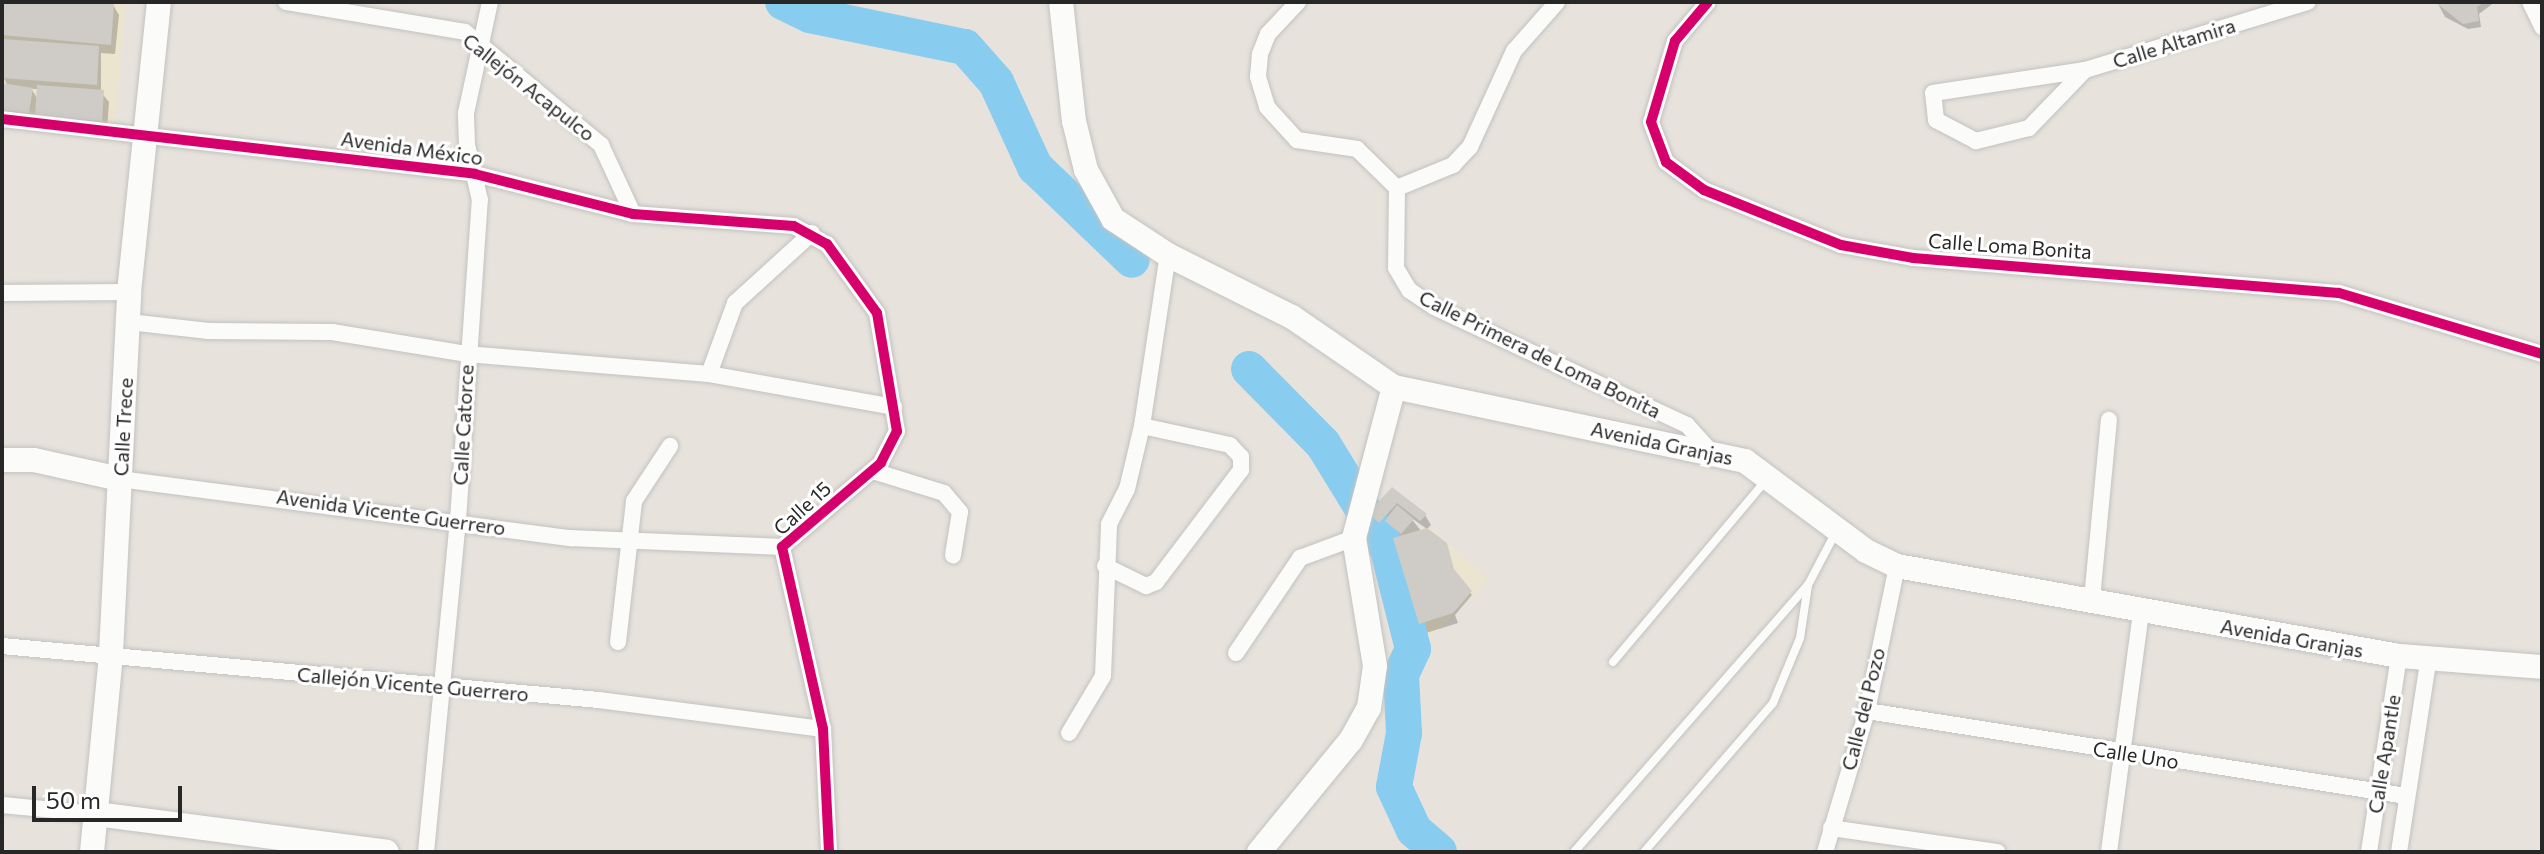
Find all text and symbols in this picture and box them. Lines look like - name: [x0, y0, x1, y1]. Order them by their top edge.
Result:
- street label: Calle Altamira: [2110, 13, 2238, 73]
- street label: Callejón Acapulco: [458, 28, 600, 146]
- street label: Avenida México: [339, 126, 485, 170]
- street label: Calle Loma Bonita: [1927, 228, 2093, 264]
- street label: Calle Primera de Loma Bonita: [1415, 285, 1665, 423]
- street label: Calle Catorce: [448, 364, 478, 486]
- street label: Calle Trece: [108, 377, 138, 477]
- street label: Avenida Granjas: [1589, 416, 1735, 470]
- street label: Calle 15: [768, 476, 836, 540]
- street label: Avenida Vicente Guerrero: [275, 484, 507, 540]
- street label: Avenida Granjas: [2219, 614, 2365, 662]
- street label: Calle del Pozo: [1836, 645, 1890, 773]
- street label: Callejón Vicente Guerrero: [296, 662, 530, 706]
- street label: Calle Apantle: [2363, 693, 2405, 815]
- street label: Calle Uno: [2091, 736, 2181, 774]
- scale bar: [36, 770, 186, 820]
- text: 50 m: [46, 785, 101, 814]

